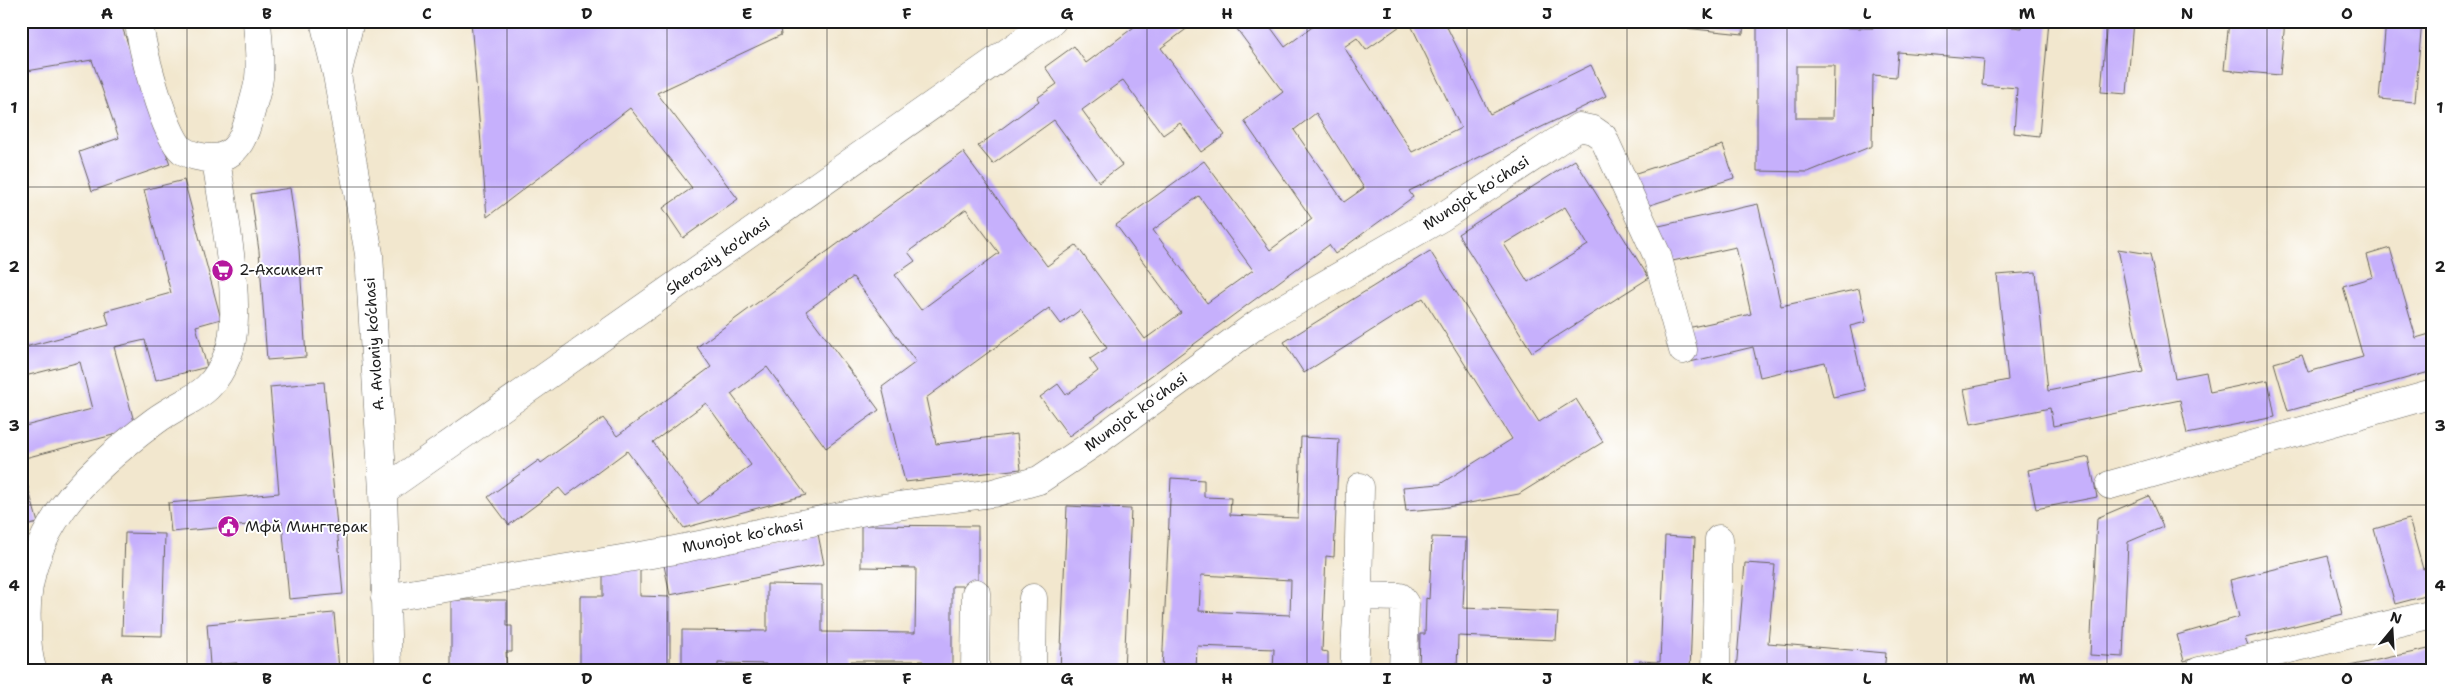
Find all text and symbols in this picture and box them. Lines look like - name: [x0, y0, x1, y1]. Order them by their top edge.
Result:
- text: A: [101, 3, 113, 24]
- text: B: [262, 3, 272, 24]
- text: C: [422, 3, 432, 24]
- text: D: [581, 3, 593, 24]
- text: E: [742, 3, 752, 24]
- text: F: [902, 3, 912, 24]
- text: G: [1061, 3, 1074, 24]
- text: H: [1221, 3, 1233, 24]
- text: I: [1383, 3, 1392, 24]
- text: J: [1542, 3, 1552, 24]
- text: K: [1702, 3, 1713, 24]
- text: L: [1863, 3, 1872, 24]
- text: M: [2019, 3, 2036, 24]
- text: N: [2181, 3, 2193, 24]
- text: O: [2341, 3, 2353, 24]
- text: 1: [10, 97, 18, 118]
- text: 1: [2436, 97, 2444, 118]
- street label: Munojot koʻchasi: [1419, 151, 1533, 235]
- street label: Sheroziy ko'chasi: [662, 212, 774, 300]
- text: 2: [8, 256, 20, 277]
- text: 2: [2434, 256, 2446, 277]
- supermarket icon: 2-Ахсикент: [211, 258, 235, 282]
- place label: 2-Ахсикент: [239, 260, 323, 280]
- street label: A. Avloniy ko‘chasi: [359, 277, 389, 411]
- street label: Munojot koʻchasi: [1080, 368, 1192, 456]
- text: 3: [8, 415, 20, 436]
- text: 3: [2434, 415, 2446, 436]
- street label: Munojot koʻchasi: [681, 514, 805, 558]
- public building icon: Мфй Мингтерак: [217, 515, 241, 539]
- place label: Мфй Мингтерак: [245, 517, 368, 537]
- text: 4: [8, 575, 20, 596]
- text: 4: [2434, 575, 2446, 596]
- north arrow: [2366, 604, 2416, 654]
- text: N: [2388, 607, 2404, 628]
- text: A: [101, 668, 113, 689]
- text: B: [262, 668, 272, 689]
- text: C: [422, 668, 432, 689]
- text: D: [581, 668, 593, 689]
- text: E: [742, 668, 752, 689]
- text: F: [902, 668, 912, 689]
- text: G: [1061, 668, 1074, 689]
- text: H: [1221, 668, 1233, 689]
- text: I: [1383, 668, 1392, 689]
- text: J: [1542, 668, 1552, 689]
- text: K: [1702, 668, 1713, 689]
- text: L: [1863, 668, 1872, 689]
- text: M: [2019, 668, 2036, 689]
- text: N: [2181, 668, 2193, 689]
- text: O: [2341, 668, 2353, 689]

